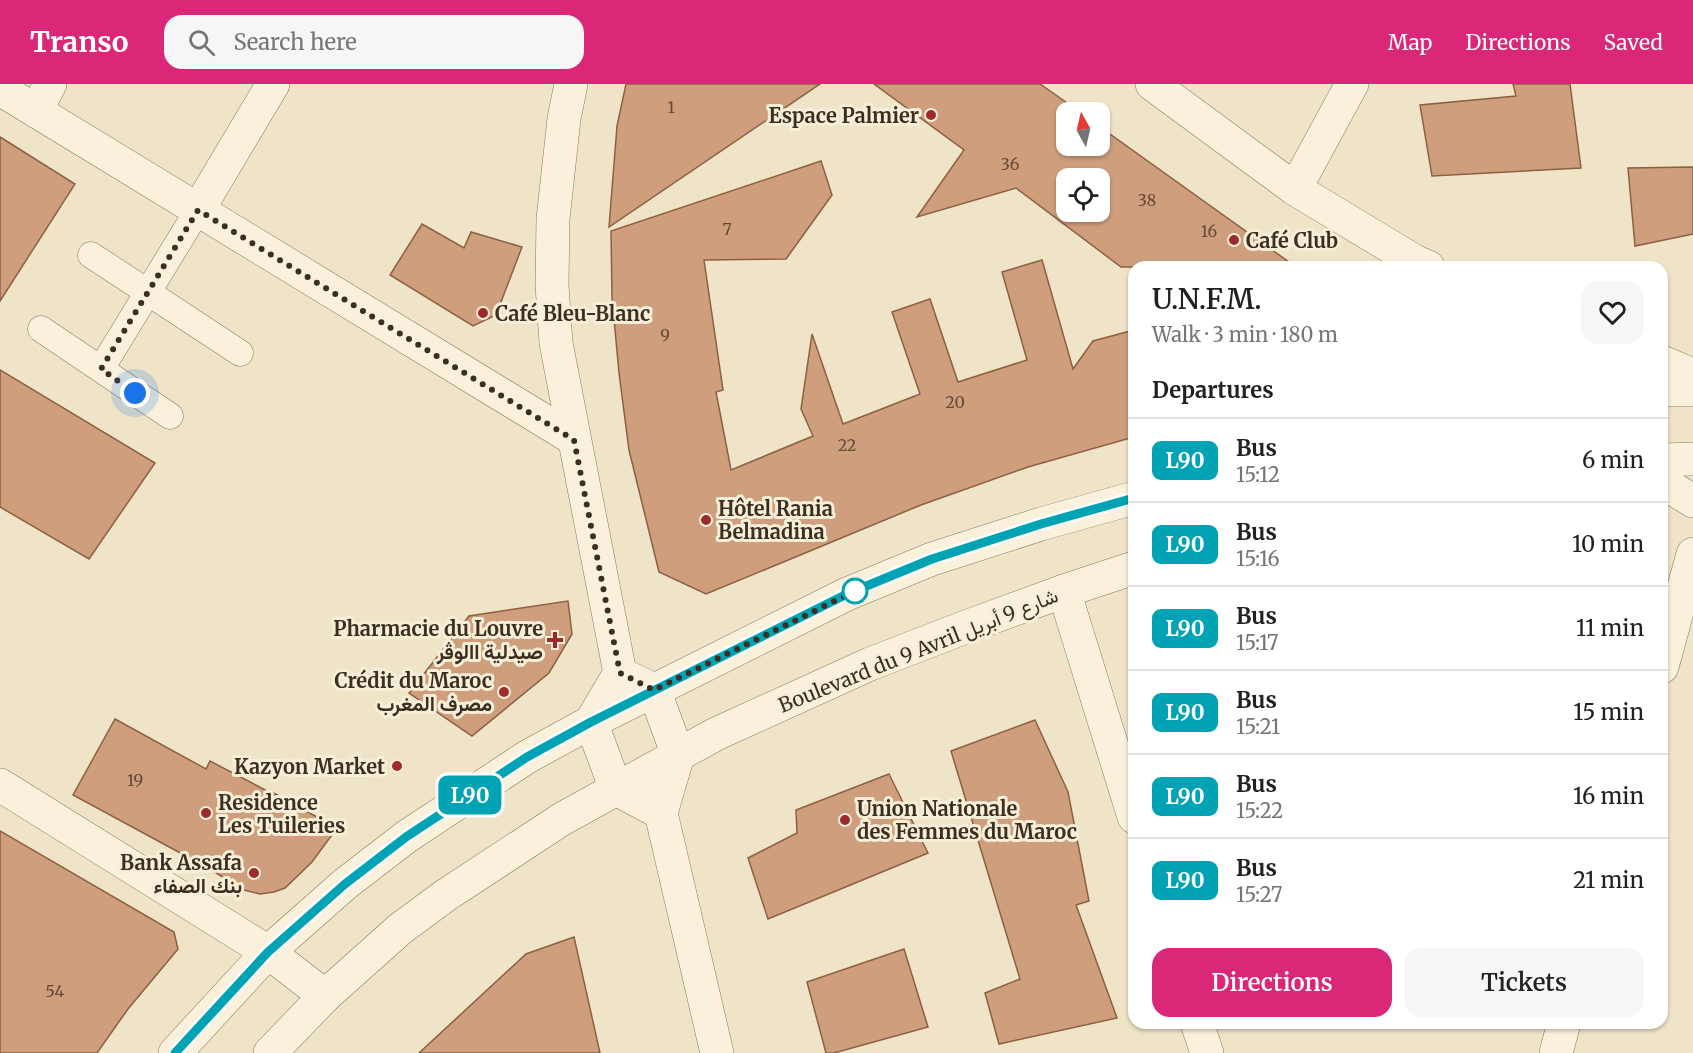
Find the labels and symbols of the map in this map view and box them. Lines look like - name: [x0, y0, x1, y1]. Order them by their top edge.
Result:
- house number: 1: [667, 97, 675, 117]
- north arrow: [1056, 102, 1110, 156]
- place label: Espace Palmier: [769, 103, 919, 128]
- marker: Espace Palmier: [924, 108, 938, 122]
- house number: 36: [1001, 154, 1020, 174]
- house number: 38: [1138, 190, 1156, 210]
- house number: 7: [722, 219, 732, 239]
- house number: 16: [1201, 221, 1217, 241]
- place label: Café Club: [1246, 228, 1338, 253]
- marker: Café Club: [1227, 233, 1241, 247]
- place label: Café Bleu-Blanc: [495, 301, 650, 326]
- marker: Café Bleu-Blanc: [476, 306, 490, 320]
- house number: 9: [660, 325, 670, 345]
- your location: [120, 378, 150, 408]
- house number: 20: [945, 392, 965, 412]
- house number: 22: [838, 435, 856, 455]
- place label: Hôtel Rania Belmadina: [718, 496, 833, 544]
- marker: Hôtel Rania Belmadina: [699, 513, 713, 527]
- unlabelled marker: [842, 578, 868, 604]
- street label: Boulevard du 9 Avril شارع 9 أبريل: [775, 582, 1062, 720]
- place label: Pharmacie du Louvre صيدلية االوڤر: [333, 616, 543, 665]
- marker: Pharmacie du Louvre صيدلية االوڤر: [548, 633, 562, 647]
- place label: Crédit du Maroc مصرف المغرب: [334, 668, 492, 717]
- marker: Crédit du Maroc مصرف المغرب: [497, 685, 511, 699]
- place label: Kazyon Market: [234, 754, 385, 779]
- marker: Kazyon Market: [390, 759, 404, 773]
- house number: 19: [127, 770, 143, 790]
- line badge: L90: [436, 776, 504, 814]
- place label: Residence Les Tuileries: [218, 790, 345, 838]
- place label: Union Nationale des Femmes du Maroc: [857, 796, 1077, 844]
- marker: Residence Les Tuileries: [199, 806, 213, 820]
- marker: Union Nationale des Femmes du Maroc: [838, 813, 852, 827]
- place label: Bank Assafa بنك الصفاء: [120, 850, 242, 898]
- marker: Bank Assafa بنك الصفاء: [247, 866, 261, 880]
- house number: 54: [46, 981, 65, 1001]

